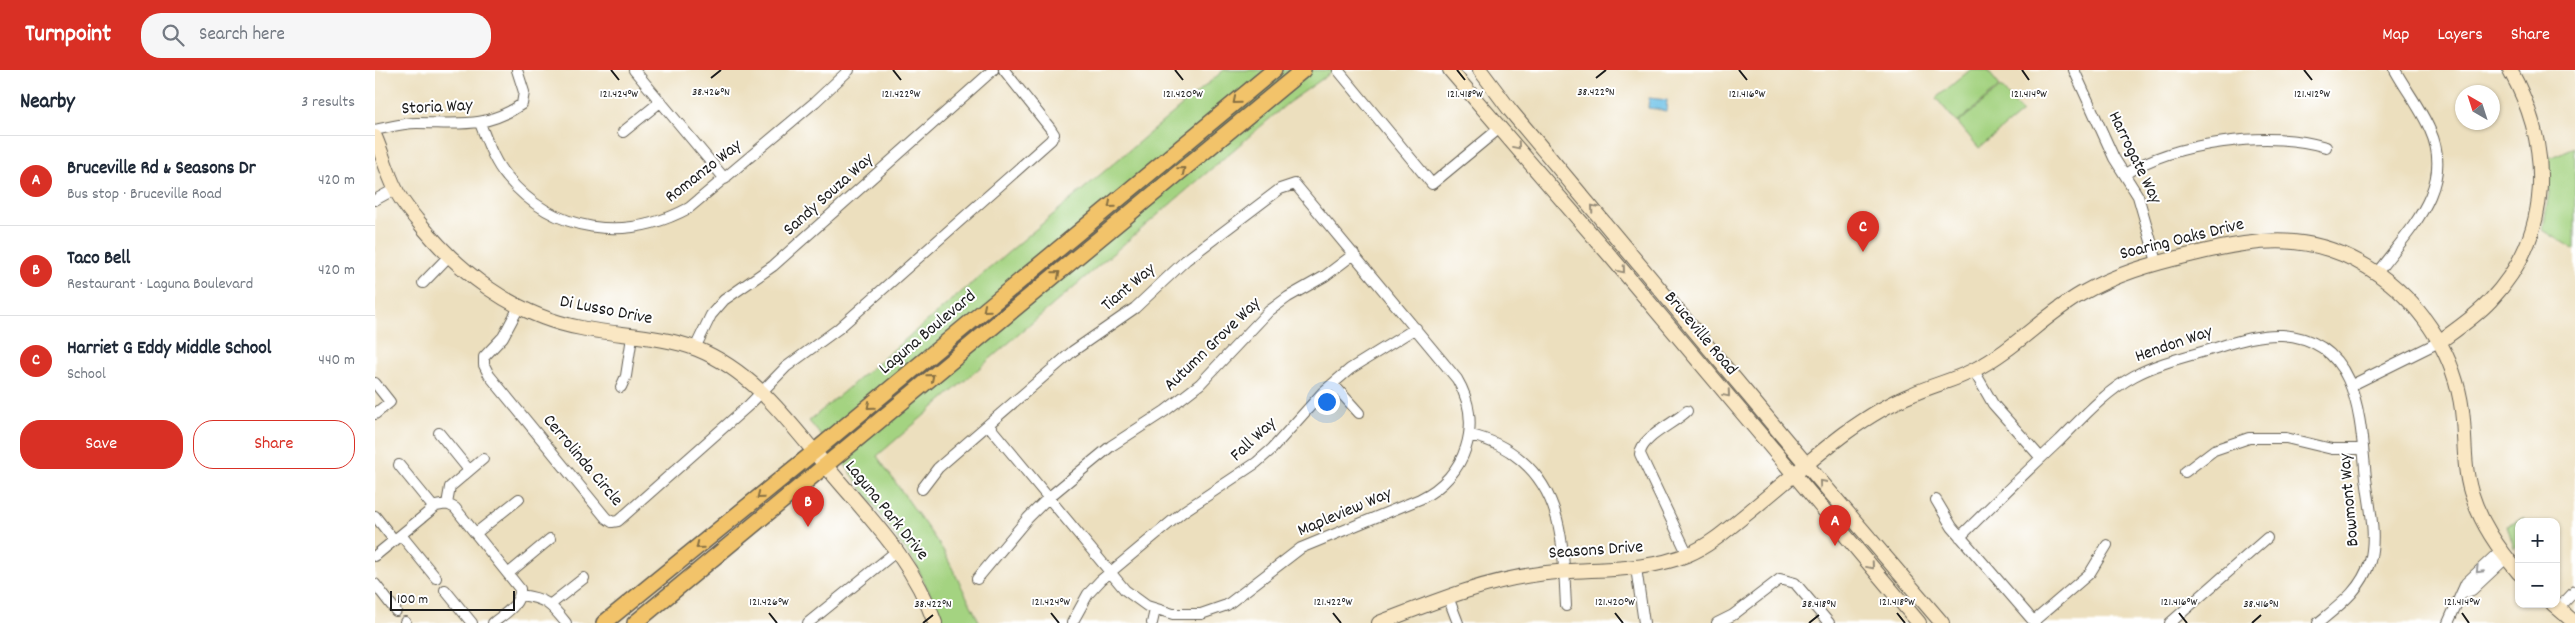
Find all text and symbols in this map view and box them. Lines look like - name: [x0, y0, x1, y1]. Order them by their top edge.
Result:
- search box: [141, 13, 491, 58]
- text: Turnpoint: [25, 18, 111, 52]
- icon: search: [159, 21, 187, 49]
- text: Search here: [199, 22, 285, 49]
- text: Map: [2382, 23, 2409, 48]
- text: Layers: [2437, 23, 2483, 48]
- text: Share: [2511, 23, 2550, 48]
- text: 38.426°N: [692, 84, 730, 101]
- text: 38.422°N: [1577, 84, 1615, 101]
- north arrow: [2455, 85, 2500, 130]
- text: 121.424°W: [600, 86, 638, 103]
- text: 121.422°W: [882, 86, 920, 103]
- text: 121.420°W: [1163, 86, 1203, 103]
- text: 121.418°W: [1447, 86, 1483, 103]
- text: 121.416°W: [1729, 86, 1765, 103]
- text: 121.414°W: [2011, 86, 2047, 103]
- text: 121.412°W: [2294, 86, 2330, 103]
- text: Nearby: [20, 88, 75, 118]
- text: 3 results: [301, 91, 355, 114]
- street label: Storia Way: [401, 94, 474, 122]
- one-way arrow: [1233, 95, 1242, 104]
- street label: Harrogate Way: [2101, 108, 2167, 209]
- street label: Romanzo Way: [660, 134, 748, 210]
- one-way arrow: [1511, 140, 1520, 149]
- street label: Sandy Souza Way: [778, 147, 880, 242]
- text: Bruceville Rd & Seasons Dr: [67, 156, 256, 183]
- one-way arrow: [1176, 167, 1185, 176]
- text: A: [32, 169, 40, 192]
- text: 420 m: [318, 169, 355, 192]
- text: Bus stop · Bruceville Road: [67, 183, 222, 206]
- one-way arrow: [1108, 199, 1117, 207]
- one-way arrow: [1590, 204, 1599, 213]
- pin: C: [1847, 211, 1879, 252]
- street label: Soaring Oaks Drive: [2117, 212, 2247, 268]
- text: Taco Bell: [67, 246, 130, 273]
- street label: Tiant Way: [1096, 257, 1162, 318]
- text: B: [32, 259, 40, 282]
- text: 420 m: [318, 259, 355, 282]
- one-way arrow: [1616, 264, 1625, 273]
- one-way arrow: [1051, 270, 1060, 279]
- text: Restaurant · Laguna Boulevard: [67, 273, 253, 296]
- street label: Laguna Boulevard: [874, 285, 982, 381]
- street label: Bruceville Road: [1657, 286, 1743, 382]
- street label: Di Lusso Drive: [558, 290, 654, 332]
- street label: Autumn Grove Way: [1159, 292, 1268, 398]
- one-way arrow: [983, 303, 992, 312]
- street label: Hendon Way: [2132, 320, 2217, 370]
- text: Harriet G Eddy Middle School: [67, 336, 271, 363]
- text: C: [32, 349, 40, 372]
- text: 440 m: [318, 349, 355, 372]
- text: School: [67, 363, 106, 386]
- one-way arrow: [926, 374, 935, 383]
- your location: [1314, 389, 1340, 415]
- one-way arrow: [1721, 389, 1730, 398]
- one-way arrow: [867, 400, 876, 408]
- street label: Cerrolinda Circle: [536, 410, 628, 513]
- street label: Fall Way: [1225, 412, 1283, 468]
- button: Save: [20, 420, 183, 469]
- button: Share: [193, 420, 355, 469]
- street label: Bowmont Way: [2333, 452, 2367, 548]
- street label: Laguna Park Drive: [838, 456, 934, 566]
- one-way arrow: [1820, 480, 1828, 489]
- street label: Mapleview Way: [1294, 482, 1397, 544]
- pin: B: [792, 486, 824, 527]
- one-way arrow: [757, 491, 766, 499]
- pin: A: [1819, 505, 1851, 546]
- map controls: [2515, 518, 2560, 608]
- button: +: [2515, 518, 2560, 563]
- street label: Seasons Drive: [1548, 535, 1644, 567]
- one-way arrow: [695, 541, 704, 550]
- one-way arrow: [1865, 560, 1873, 569]
- button: −: [2515, 563, 2560, 608]
- one-way arrow: [2476, 564, 2485, 573]
- scale bar: [390, 588, 515, 611]
- text: 100 m: [397, 590, 428, 610]
- text: 121.426°W: [749, 594, 789, 611]
- text: 121.424°W: [1032, 594, 1070, 611]
- text: 121.422°W: [1314, 594, 1352, 611]
- text: 121.420°W: [1595, 594, 1635, 611]
- text: 121.418°W: [1879, 594, 1915, 611]
- text: 121.416°W: [2161, 594, 2197, 611]
- text: 121.414°W: [2444, 594, 2480, 611]
- text: 38.422°N: [914, 596, 952, 613]
- text: 38.418°N: [1802, 596, 1836, 613]
- text: 38.416°N: [2243, 596, 2279, 613]

